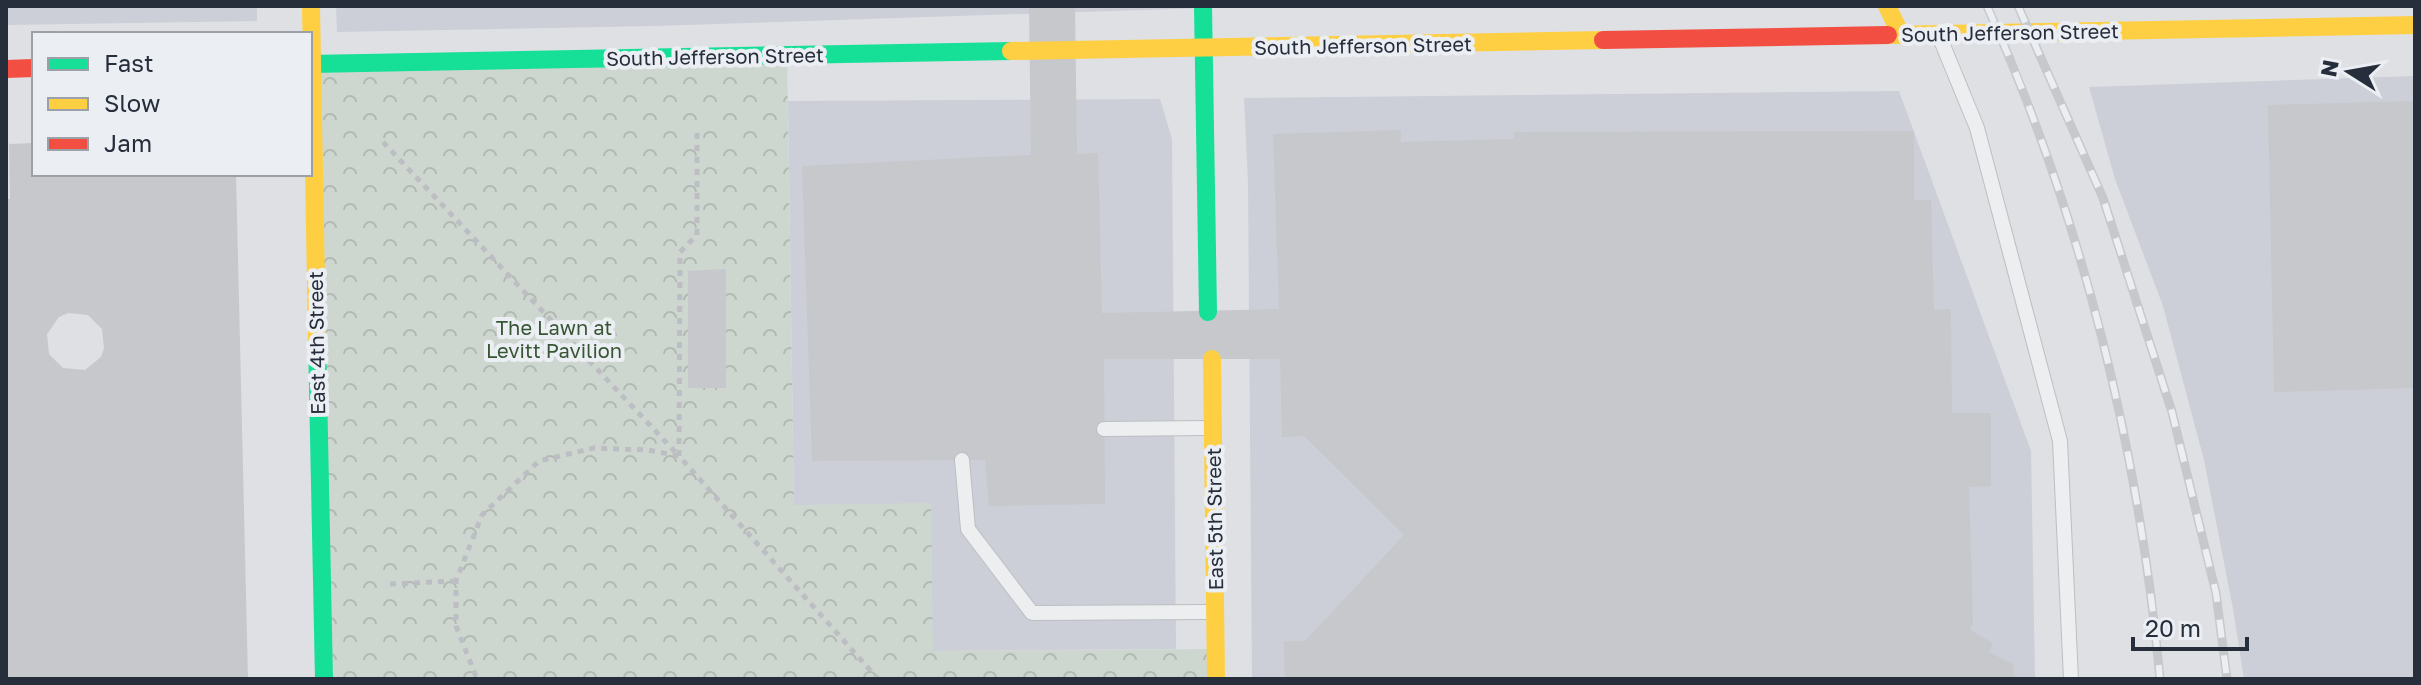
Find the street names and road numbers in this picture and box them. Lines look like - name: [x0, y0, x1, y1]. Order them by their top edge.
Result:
- street label: South Jefferson Street: [1901, 18, 2119, 46]
- street label: South Jefferson Street: [1254, 31, 1472, 59]
- street label: South Jefferson Street: [606, 42, 824, 70]
- street label: East 4th Street: [303, 271, 329, 415]
- street label: East 5th Street: [1201, 447, 1227, 591]

